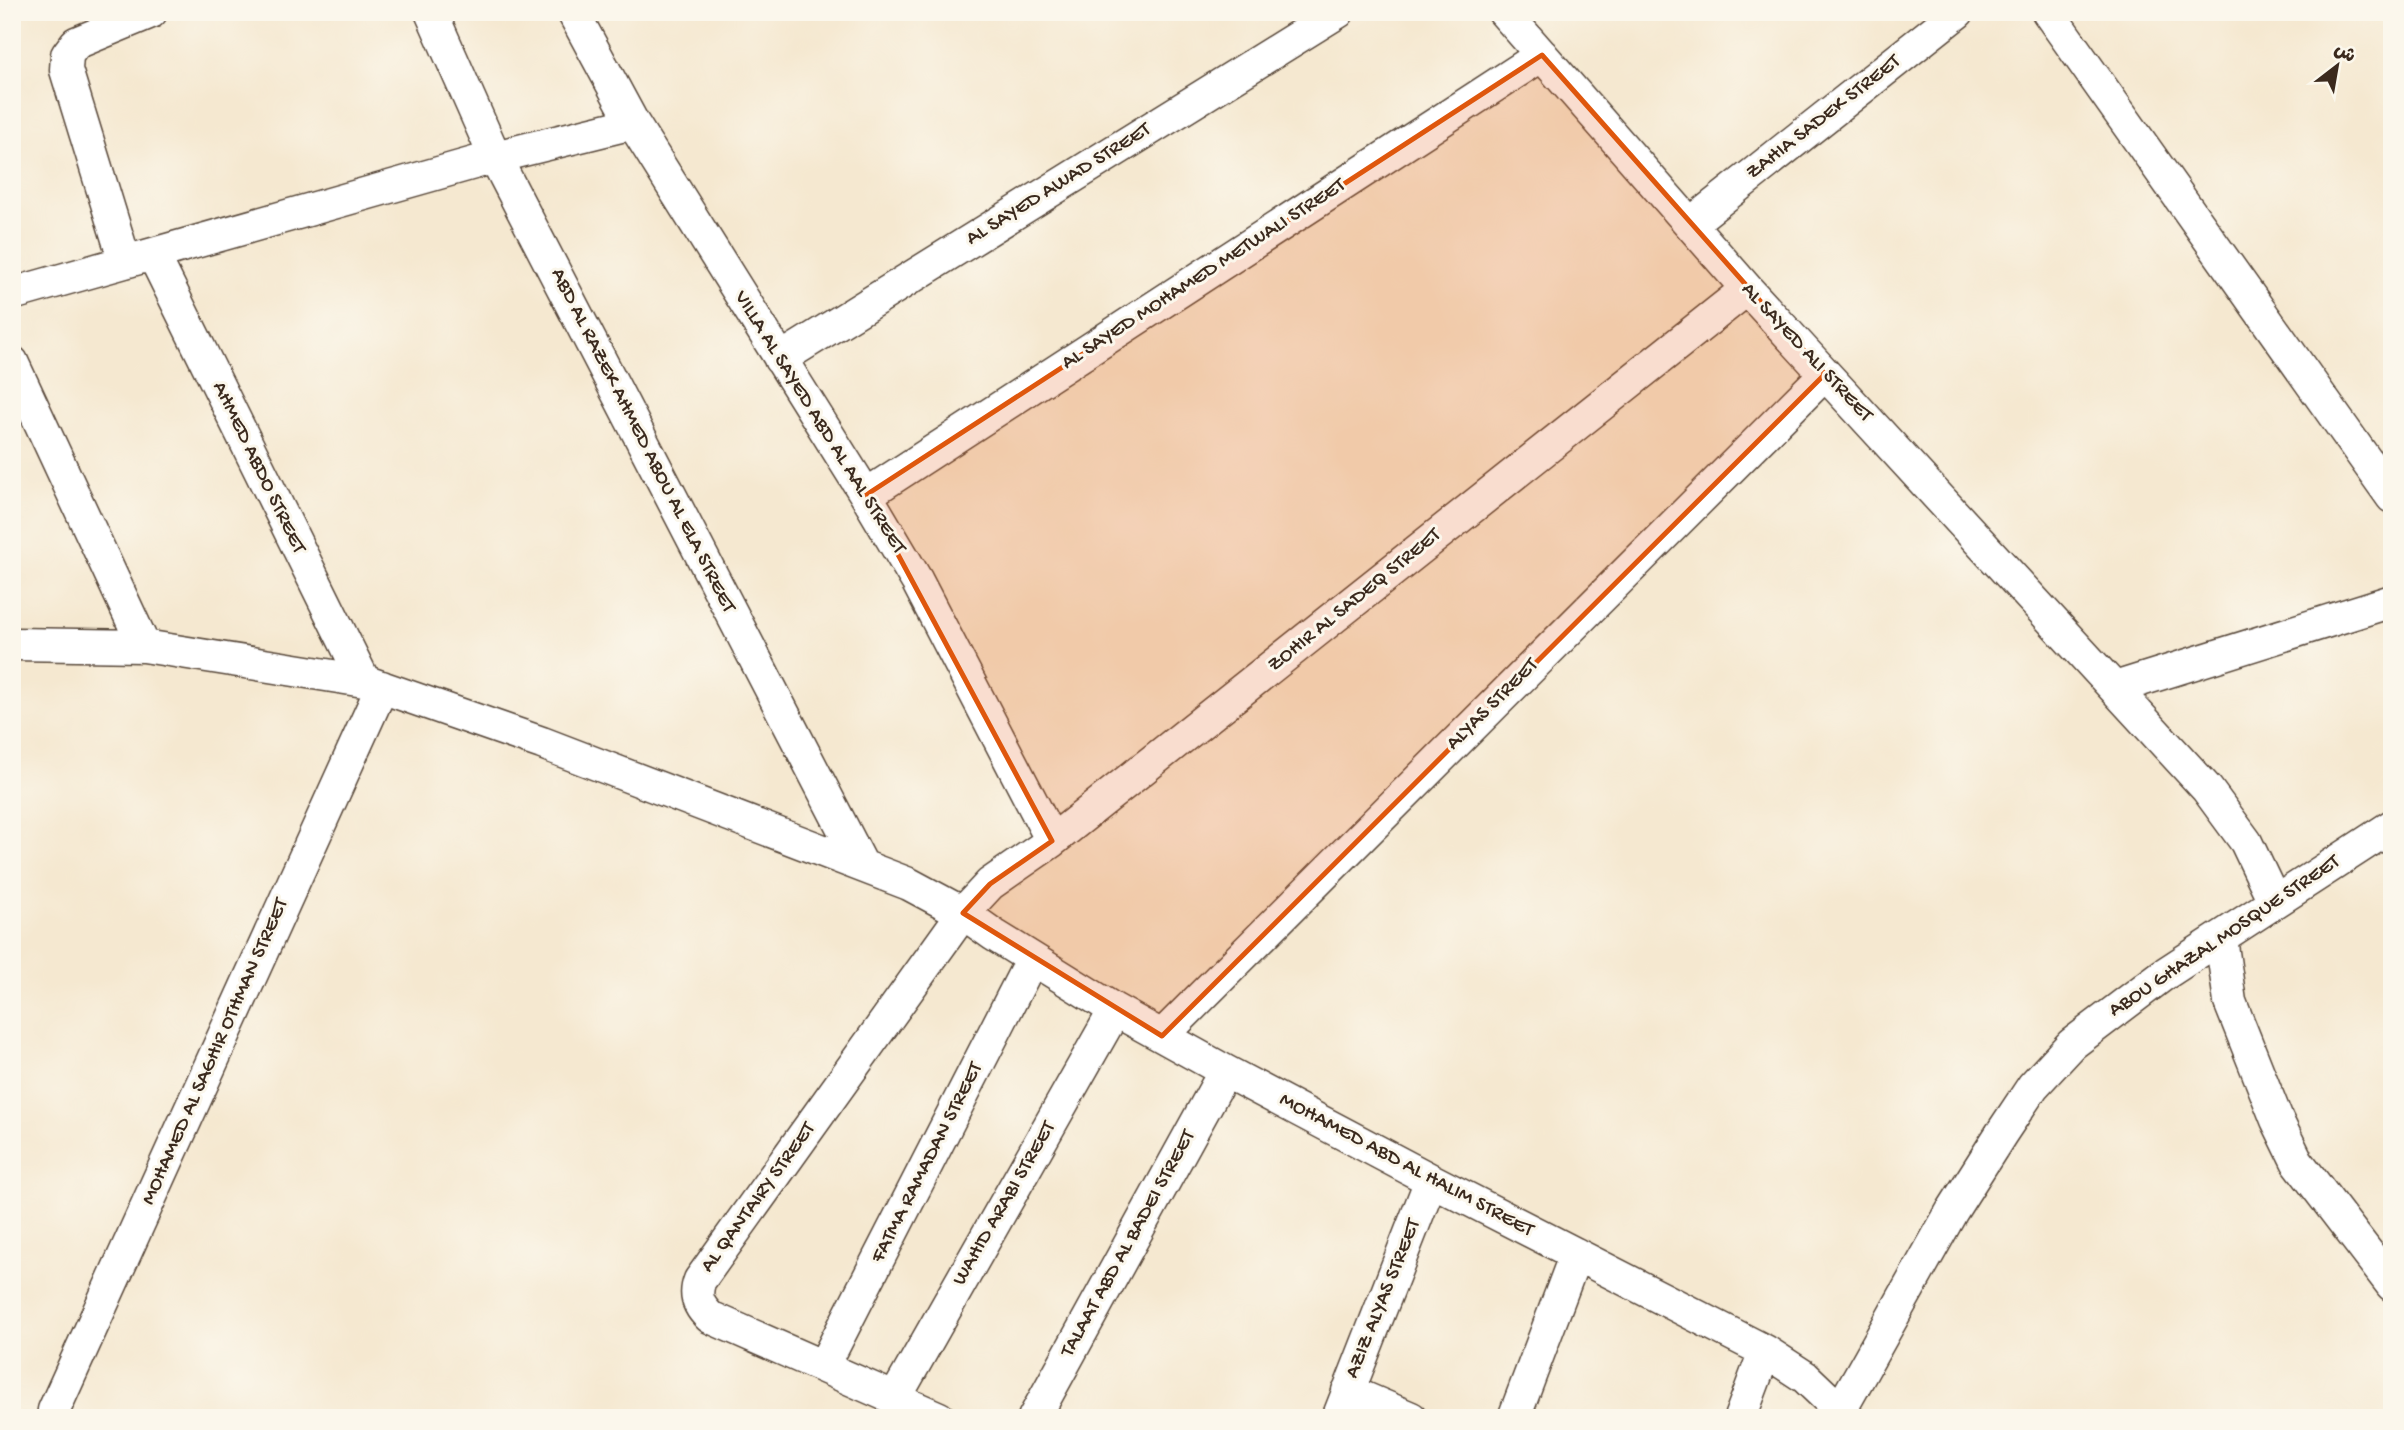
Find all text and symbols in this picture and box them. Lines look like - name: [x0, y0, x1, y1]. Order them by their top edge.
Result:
- north arrow: [2302, 32, 2372, 102]
- text: ش: [2329, 39, 2359, 70]
- street label: ZAHIA SADEK STREET: [1742, 49, 1907, 186]
- street label: AL SAYED AWAD STREET: [962, 117, 1157, 252]
- street label: AL SAYED MOHAMED METWALI STREET: [1057, 173, 1351, 376]
- street label: ABD AL RAZEK AHMED ABOU AL ELA STREET: [544, 265, 741, 618]
- street label: AL SAYED ALI STREET: [1735, 278, 1878, 429]
- street label: VILLA AL SAYED ABD AL AAL STREET: [727, 286, 911, 560]
- street label: AHMED ABDO STREET: [206, 378, 311, 559]
- street label: ZOHIR AL SADEQ STREET: [1263, 523, 1447, 678]
- street label: ALYAS STREET: [1442, 653, 1545, 756]
- street label: ABOU GHAZAL MOSQUE STREET: [2105, 850, 2346, 1024]
- street label: MOHAMED AL SAGHIR OTHMAN STREET: [137, 894, 295, 1209]
- street label: FATMA RAMADAN STREET: [866, 1058, 990, 1268]
- street label: MOHAMED ABD AL HALIM STREET: [1275, 1088, 1538, 1244]
- street label: AL QANTAIRY STREET: [696, 1117, 822, 1278]
- street label: WAHID ARABI STREET: [948, 1117, 1063, 1291]
- street label: TALAAT ABD AL BADEI STREET: [1056, 1125, 1202, 1363]
- street label: AZIZ ALYAS STREET: [1341, 1215, 1428, 1382]

